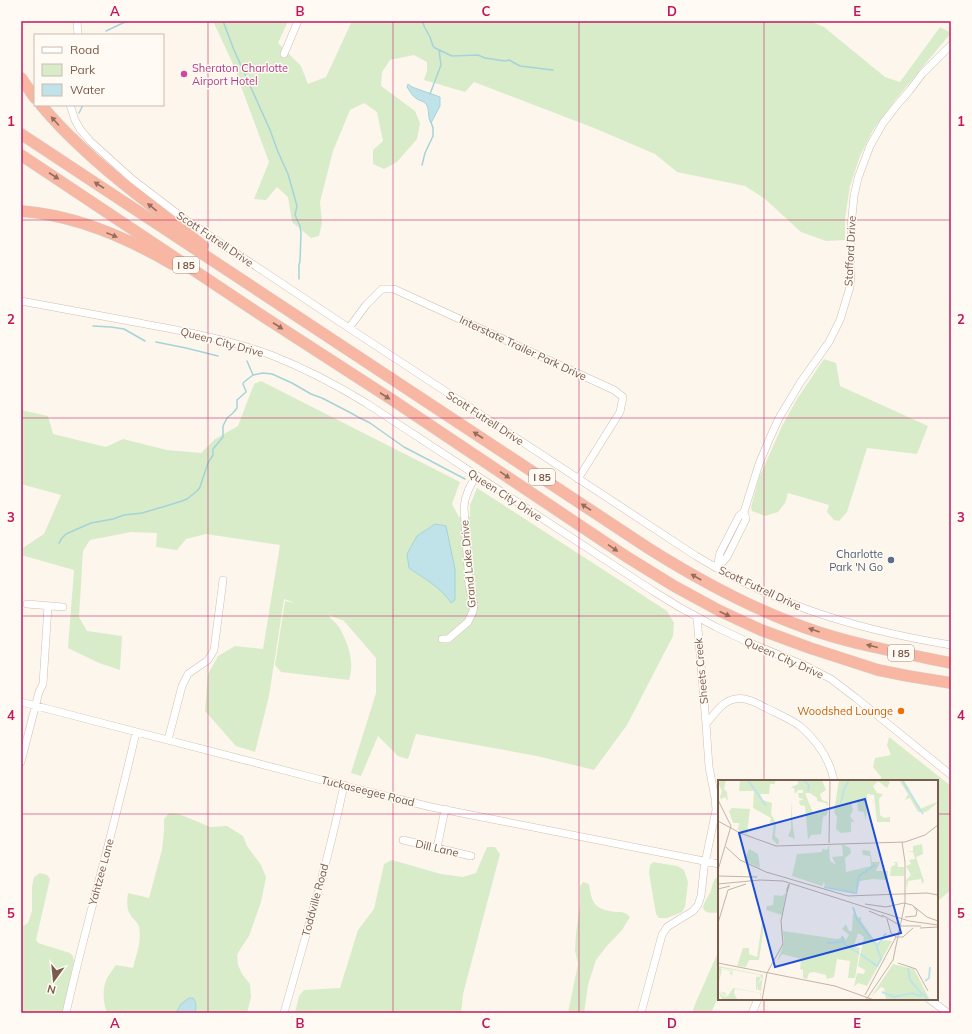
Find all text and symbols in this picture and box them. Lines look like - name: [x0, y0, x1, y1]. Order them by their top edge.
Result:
- text: A: [110, 3, 120, 19]
- text: B: [296, 3, 305, 19]
- text: C: [482, 3, 491, 19]
- text: D: [667, 3, 677, 19]
- text: E: [853, 3, 861, 19]
- legend: [34, 34, 164, 106]
- text: Road: [70, 42, 99, 57]
- place label: Sheraton Charlotte Airport Hotel: [192, 61, 288, 88]
- text: Park: [70, 62, 96, 77]
- marker: Sheraton Charlotte Airport Hotel: [179, 69, 189, 79]
- text: Water: [70, 82, 106, 97]
- text: 1: [7, 113, 15, 129]
- text: 1: [957, 113, 965, 129]
- one-way arrow: [50, 116, 60, 126]
- one-way arrow: [48, 173, 59, 180]
- one-way arrow: [93, 182, 105, 189]
- one-way arrow: [147, 202, 158, 211]
- street label: Scott Futrell Drive: [174, 208, 256, 270]
- street label: Stafford Drive: [841, 215, 859, 287]
- one-way arrow: [107, 232, 119, 238]
- road number: I 85: [173, 257, 199, 273]
- text: 2: [7, 311, 15, 327]
- text: 2: [957, 311, 965, 327]
- street label: Interstate Trailer Park Drive: [457, 312, 589, 384]
- one-way arrow: [273, 322, 283, 330]
- street label: Queen City Drive: [179, 324, 265, 360]
- street label: Scott Futrell Drive: [444, 388, 526, 448]
- one-way arrow: [380, 392, 390, 400]
- one-way arrow: [473, 431, 483, 439]
- street label: Queen City Drive: [465, 466, 545, 524]
- road number: I 85: [529, 469, 555, 485]
- one-way arrow: [500, 471, 510, 479]
- one-way arrow: [581, 503, 591, 511]
- text: 3: [7, 509, 15, 525]
- text: 3: [957, 509, 965, 525]
- street label: Grand Lake Drive: [457, 520, 479, 608]
- one-way arrow: [608, 544, 618, 552]
- place label: Charlotte Park 'N Go: [829, 547, 883, 574]
- marker: Charlotte Park 'N Go: [886, 555, 896, 565]
- street label: Scott Futrell Drive: [716, 563, 804, 613]
- one-way arrow: [690, 573, 702, 580]
- one-way arrow: [719, 610, 731, 617]
- one-way arrow: [808, 627, 820, 633]
- street label: Queen City Drive: [742, 634, 826, 682]
- street label: Sheets Creek: [691, 637, 711, 705]
- one-way arrow: [865, 643, 878, 649]
- road number: I 85: [888, 645, 914, 661]
- place label: Woodshed Lounge: [797, 704, 893, 718]
- marker: Woodshed Lounge: [896, 706, 906, 716]
- text: 4: [7, 707, 15, 723]
- text: 4: [957, 707, 965, 723]
- street label: Tuckaseegee Road: [320, 773, 416, 809]
- inset map: [718, 780, 938, 1000]
- street label: Dill Lane: [414, 836, 460, 860]
- street label: Yahtzee Lane: [85, 837, 117, 908]
- street label: Toddville Road: [299, 862, 331, 938]
- text: 5: [7, 905, 15, 921]
- text: 5: [957, 905, 965, 921]
- north arrow: [34, 960, 74, 1000]
- text: N: [46, 982, 57, 997]
- text: A: [110, 1015, 120, 1031]
- text: B: [296, 1015, 305, 1031]
- text: C: [482, 1015, 491, 1031]
- text: D: [667, 1015, 677, 1031]
- text: E: [853, 1015, 861, 1031]

